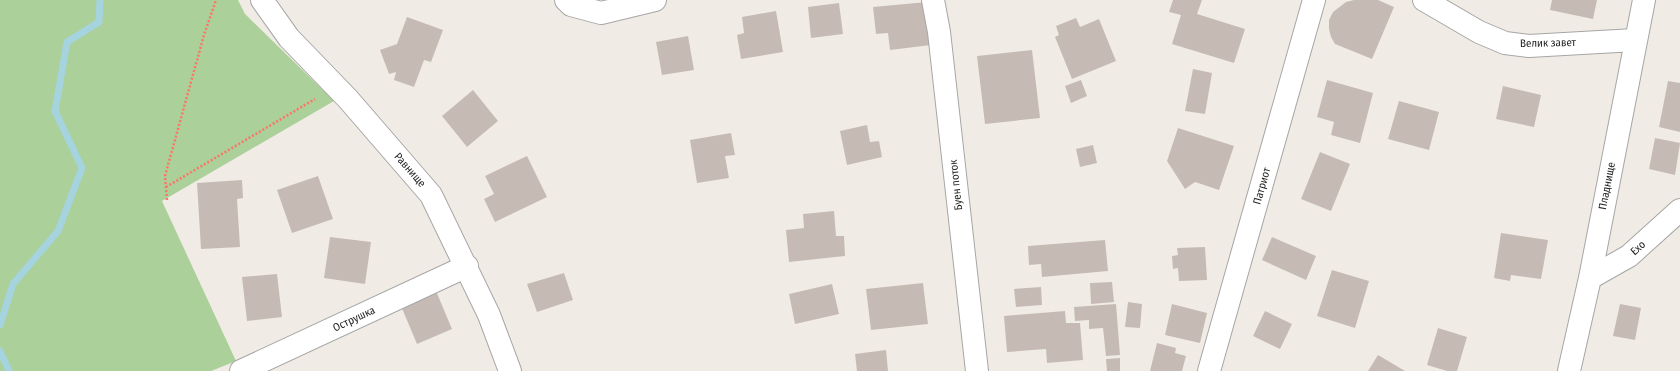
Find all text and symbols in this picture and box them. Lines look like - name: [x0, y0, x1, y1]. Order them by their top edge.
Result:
- street label: Велик завет: [1520, 36, 1577, 50]
- street label: Равнище: [392, 150, 428, 190]
- street label: Буен поток: [947, 158, 965, 211]
- street label: Пладнище: [1596, 161, 1618, 211]
- street label: Патриот: [1251, 165, 1274, 206]
- street label: Ехо: [1628, 238, 1648, 258]
- street label: Острушка: [331, 304, 377, 334]

